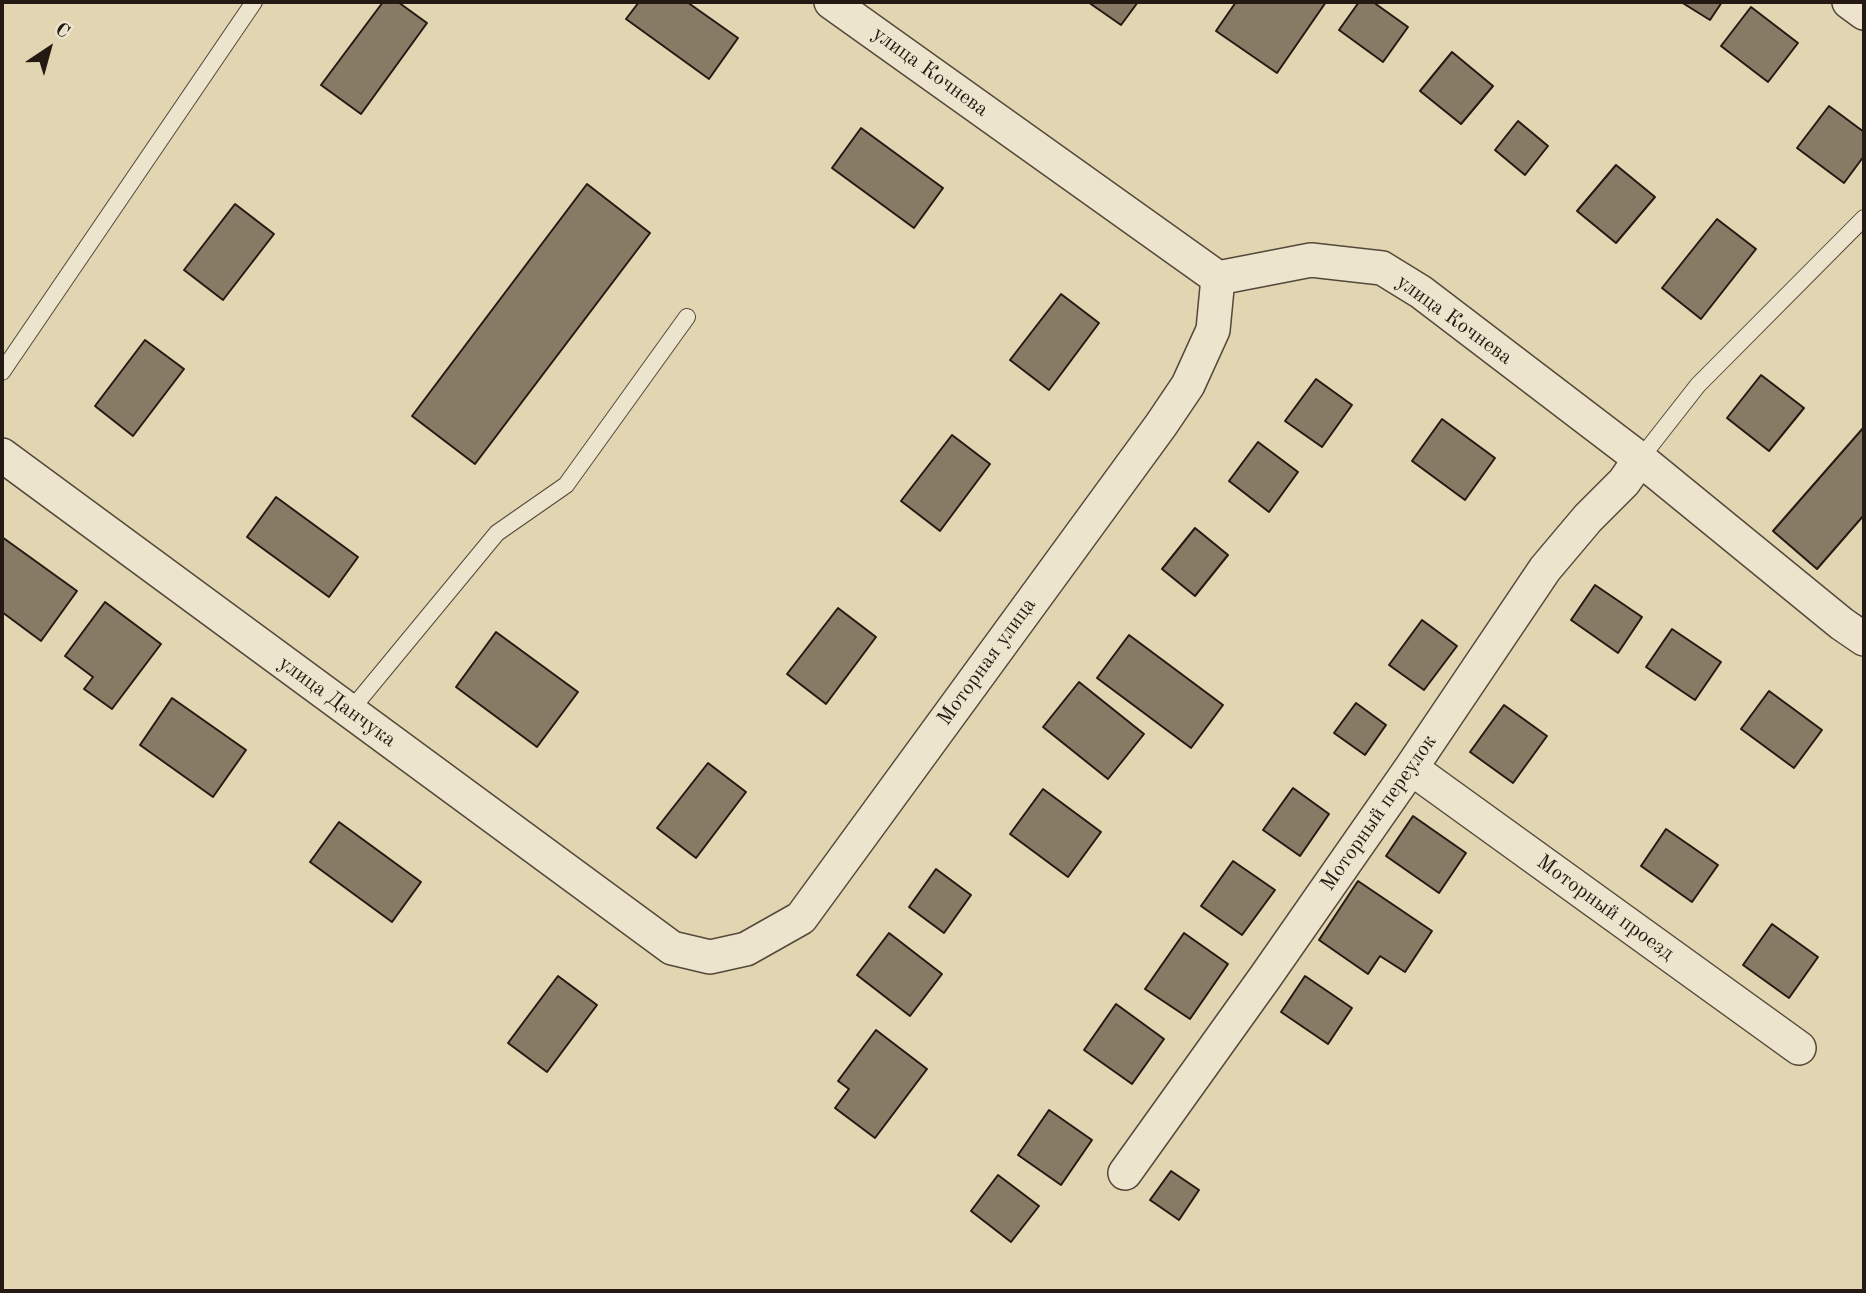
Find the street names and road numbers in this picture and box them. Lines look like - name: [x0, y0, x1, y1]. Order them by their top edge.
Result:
- street label: улица Кочнева: [867, 21, 993, 123]
- street label: улица Кочнева: [1391, 269, 1517, 371]
- street label: Моторная улица: [932, 593, 1042, 731]
- street label: улица Данчука: [273, 651, 401, 753]
- street label: Моторный переулок: [1316, 730, 1442, 896]
- street label: Моторный проезд: [1531, 850, 1679, 966]

